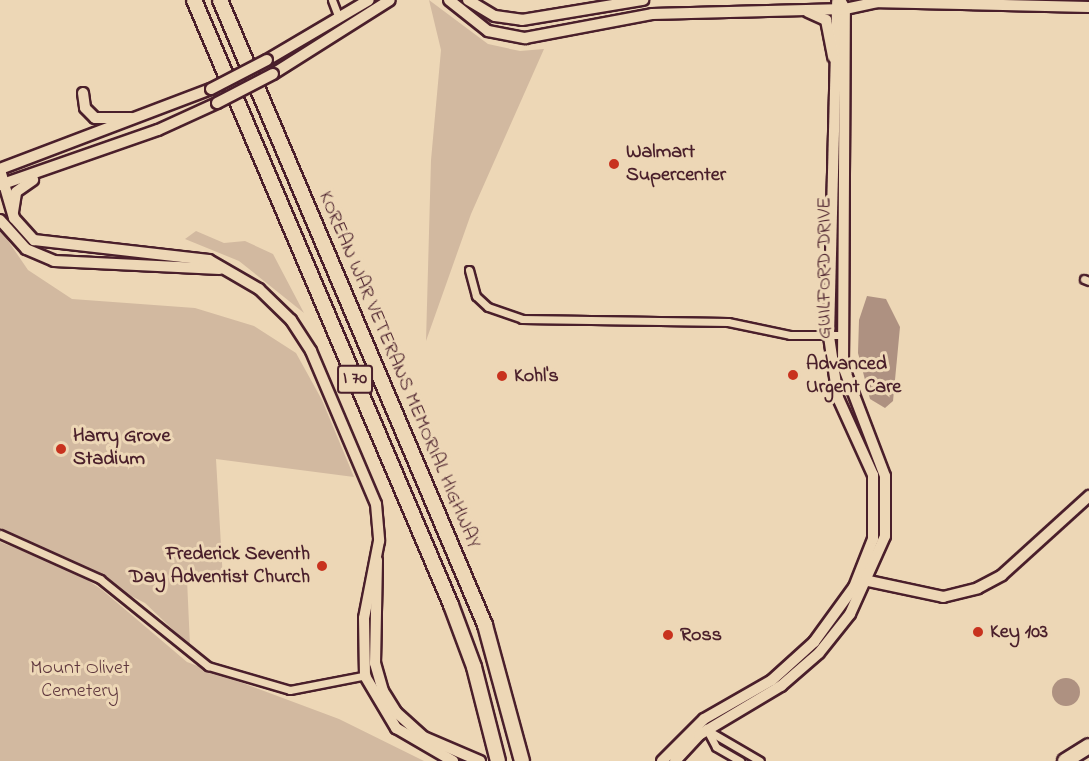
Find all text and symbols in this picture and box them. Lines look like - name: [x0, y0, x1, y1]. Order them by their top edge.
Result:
- place label: Walmart Supercenter: [626, 140, 726, 187]
- marker: Walmart Supercenter: [607, 157, 621, 171]
- street label: KOREAN WAR VETERANS MEMORIAL HIGHWAY: [313, 188, 485, 552]
- street label: GUILFORD DRIVE: [813, 197, 837, 339]
- place label: Advanced Urgent Care: [806, 352, 901, 399]
- road number: I 70: [337, 364, 373, 394]
- place label: Kohl's: [514, 364, 559, 388]
- marker: Advanced Urgent Care: [784, 366, 802, 384]
- marker: Kohl's: [495, 369, 509, 383]
- place label: Harry Grove Stadium: [73, 425, 170, 472]
- marker: Harry Grove Stadium: [54, 442, 68, 456]
- place label: Frederick Seventh Day Adventist Church: [129, 542, 310, 589]
- marker: Frederick Seventh Day Adventist Church: [315, 559, 329, 573]
- place label: Key 103: [990, 620, 1048, 644]
- place label: Ross: [680, 623, 722, 647]
- marker: Key 103: [971, 625, 985, 639]
- marker: Ross: [661, 628, 675, 642]
- park label: Mount Olivet Cemetery: [30, 657, 130, 704]

